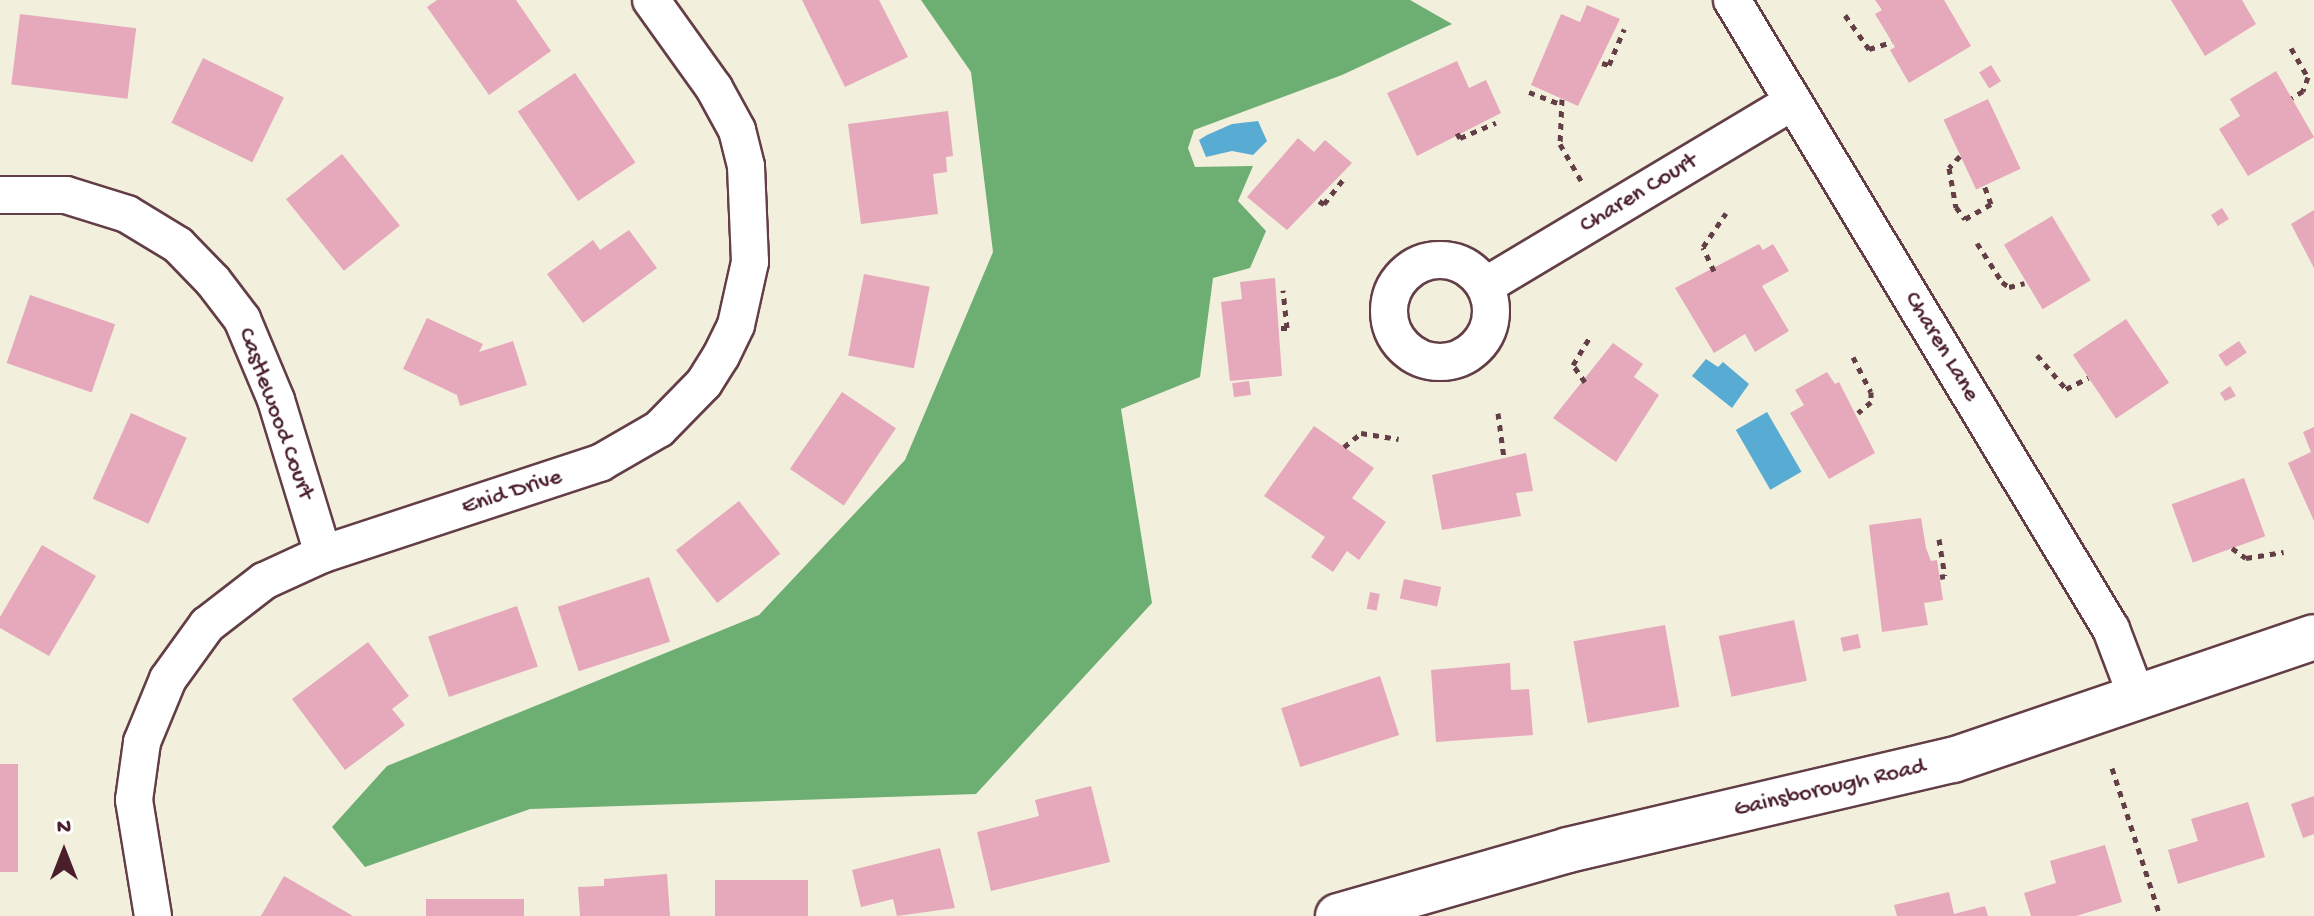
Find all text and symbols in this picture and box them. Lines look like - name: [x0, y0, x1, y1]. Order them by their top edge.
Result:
- street label: Charen Court: [1575, 148, 1703, 240]
- street label: Charen Lane: [1897, 287, 1985, 407]
- street label: Castlewood Court: [231, 324, 319, 504]
- street label: Enid Drive: [458, 463, 566, 523]
- street label: Gainsborough Road: [1731, 753, 1929, 825]
- north arrow: [24, 812, 104, 892]
- text: N: [57, 815, 71, 841]

